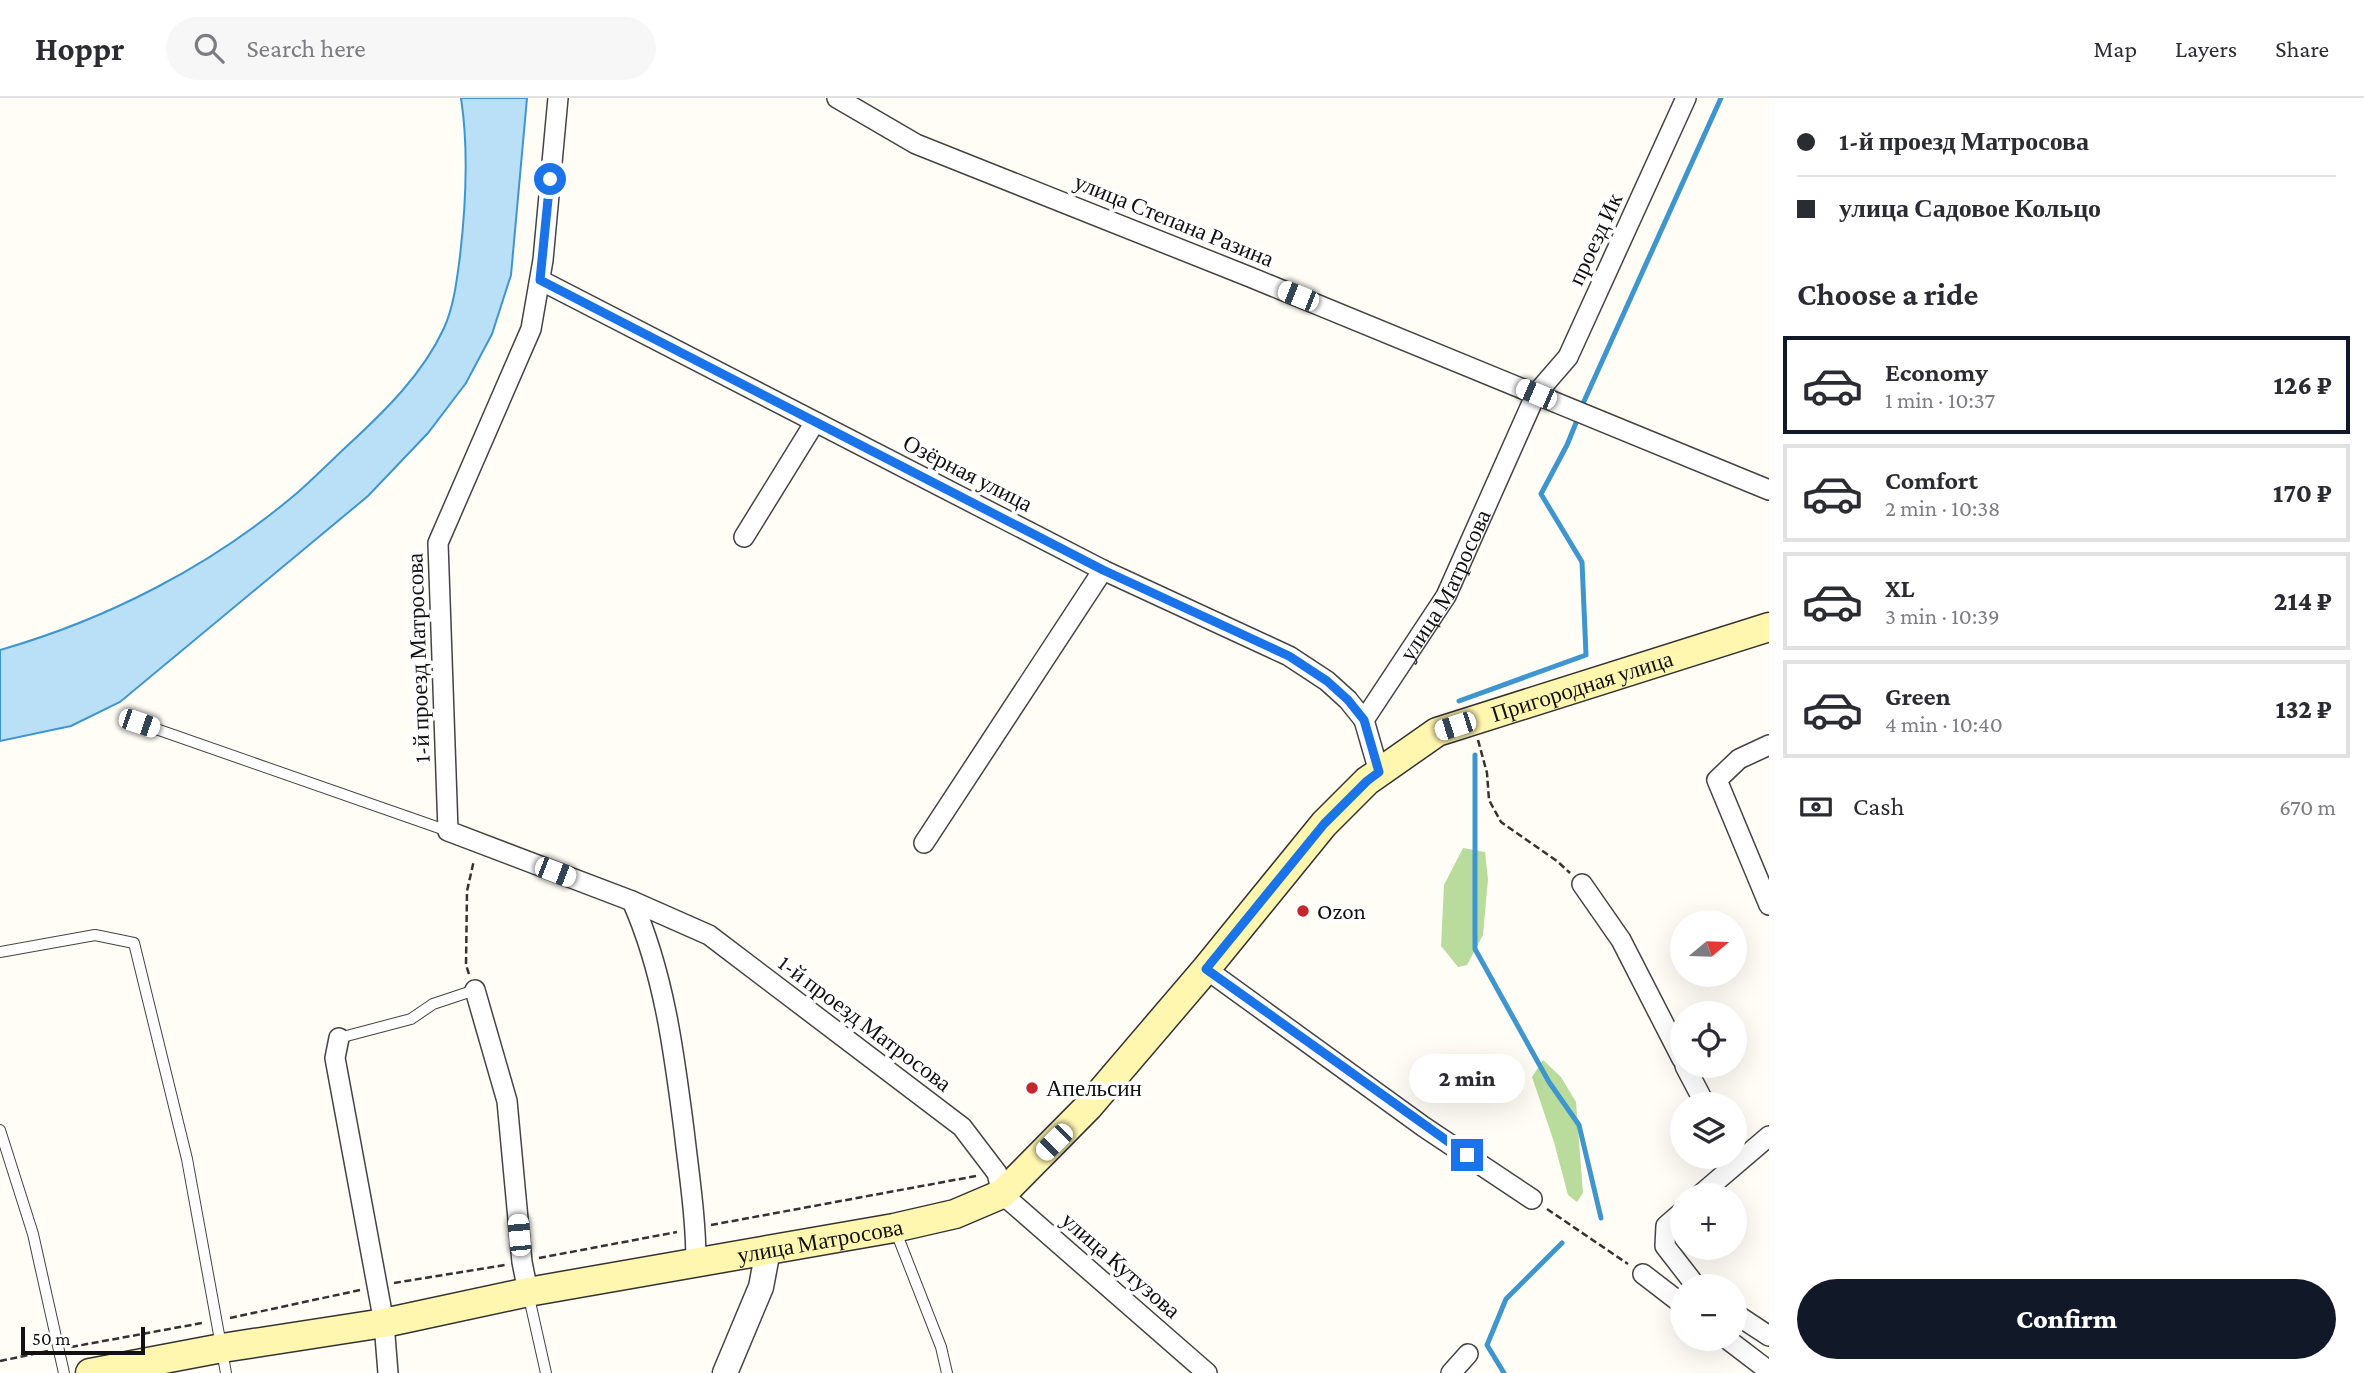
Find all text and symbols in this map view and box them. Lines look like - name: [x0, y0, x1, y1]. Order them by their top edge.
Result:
- search box: [166, 17, 656, 80]
- icon: search: [190, 29, 228, 67]
- text: Hoppr: [35, 30, 124, 67]
- text: Search here: [246, 34, 366, 63]
- text: Map: [2093, 35, 2137, 62]
- text: Layers: [2175, 35, 2237, 62]
- text: Share: [2275, 35, 2329, 62]
- text: 1-й проезд Матросова: [1839, 127, 2089, 156]
- route start: [534, 163, 566, 195]
- street label: улица Степана Разина: [1071, 168, 1277, 272]
- street label: проезд Ик: [1562, 188, 1628, 289]
- text: улица Садовое Кольцо: [1839, 194, 2101, 223]
- text: Choose a ride: [1797, 276, 1978, 312]
- car: [1275, 278, 1322, 314]
- icon: car: [1801, 354, 1864, 417]
- text: Economy: [1885, 358, 1988, 387]
- text: 126 ₽: [2274, 371, 2332, 400]
- car: [1513, 376, 1560, 412]
- text: 1 min · 10:37: [1885, 387, 1995, 413]
- street label: Озёрная улица: [899, 429, 1037, 517]
- icon: car: [1801, 462, 1864, 525]
- text: Comfort: [1885, 466, 1978, 495]
- text: 170 ₽: [2273, 479, 2332, 508]
- text: 2 min · 10:38: [1885, 495, 2000, 521]
- street label: улица Матросова: [1394, 506, 1496, 665]
- street label: 1-й проезд Матросова: [401, 553, 435, 763]
- icon: car: [1801, 570, 1864, 633]
- text: XL: [1885, 574, 1914, 603]
- text: 214 ₽: [2274, 587, 2332, 616]
- text: 3 min · 10:39: [1885, 603, 2000, 629]
- street label: Пригородная улица: [1488, 645, 1676, 727]
- icon: car: [1801, 678, 1864, 741]
- text: Green: [1885, 682, 1951, 711]
- text: 132 ₽: [2276, 695, 2332, 724]
- car: [116, 706, 163, 740]
- car: [1432, 710, 1479, 742]
- text: 4 min · 10:40: [1885, 711, 2003, 737]
- icon: cash: [1797, 788, 1835, 826]
- text: Cash: [1853, 792, 1904, 821]
- text: 670 m: [2279, 794, 2336, 820]
- car: [532, 855, 579, 889]
- place label: Ozon: [1317, 898, 1366, 924]
- marker: Ozon: [1295, 903, 1311, 919]
- north arrow: [1670, 910, 1746, 987]
- map controls: [1670, 910, 1747, 1351]
- street label: 1-й проезд Матросова: [773, 949, 957, 1097]
- button: locate: [1670, 1001, 1747, 1078]
- callout: 2 min: [1409, 1054, 1525, 1102]
- text: 2 min: [1439, 1065, 1495, 1091]
- place label: Апельсин: [1046, 1075, 1142, 1101]
- marker: Апельсин: [1024, 1080, 1040, 1096]
- button: layers: [1670, 1092, 1747, 1169]
- car: [1032, 1120, 1077, 1164]
- route end: [1451, 1139, 1483, 1171]
- button: +: [1670, 1183, 1747, 1260]
- street label: улица Кутузова: [1056, 1206, 1186, 1324]
- car: [507, 1213, 532, 1257]
- street label: улица Матросова: [735, 1213, 905, 1268]
- button: −: [1670, 1274, 1747, 1351]
- button: Confirm: [1797, 1279, 2336, 1359]
- scale bar: [21, 1324, 145, 1356]
- text: 50 m: [32, 1328, 71, 1349]

